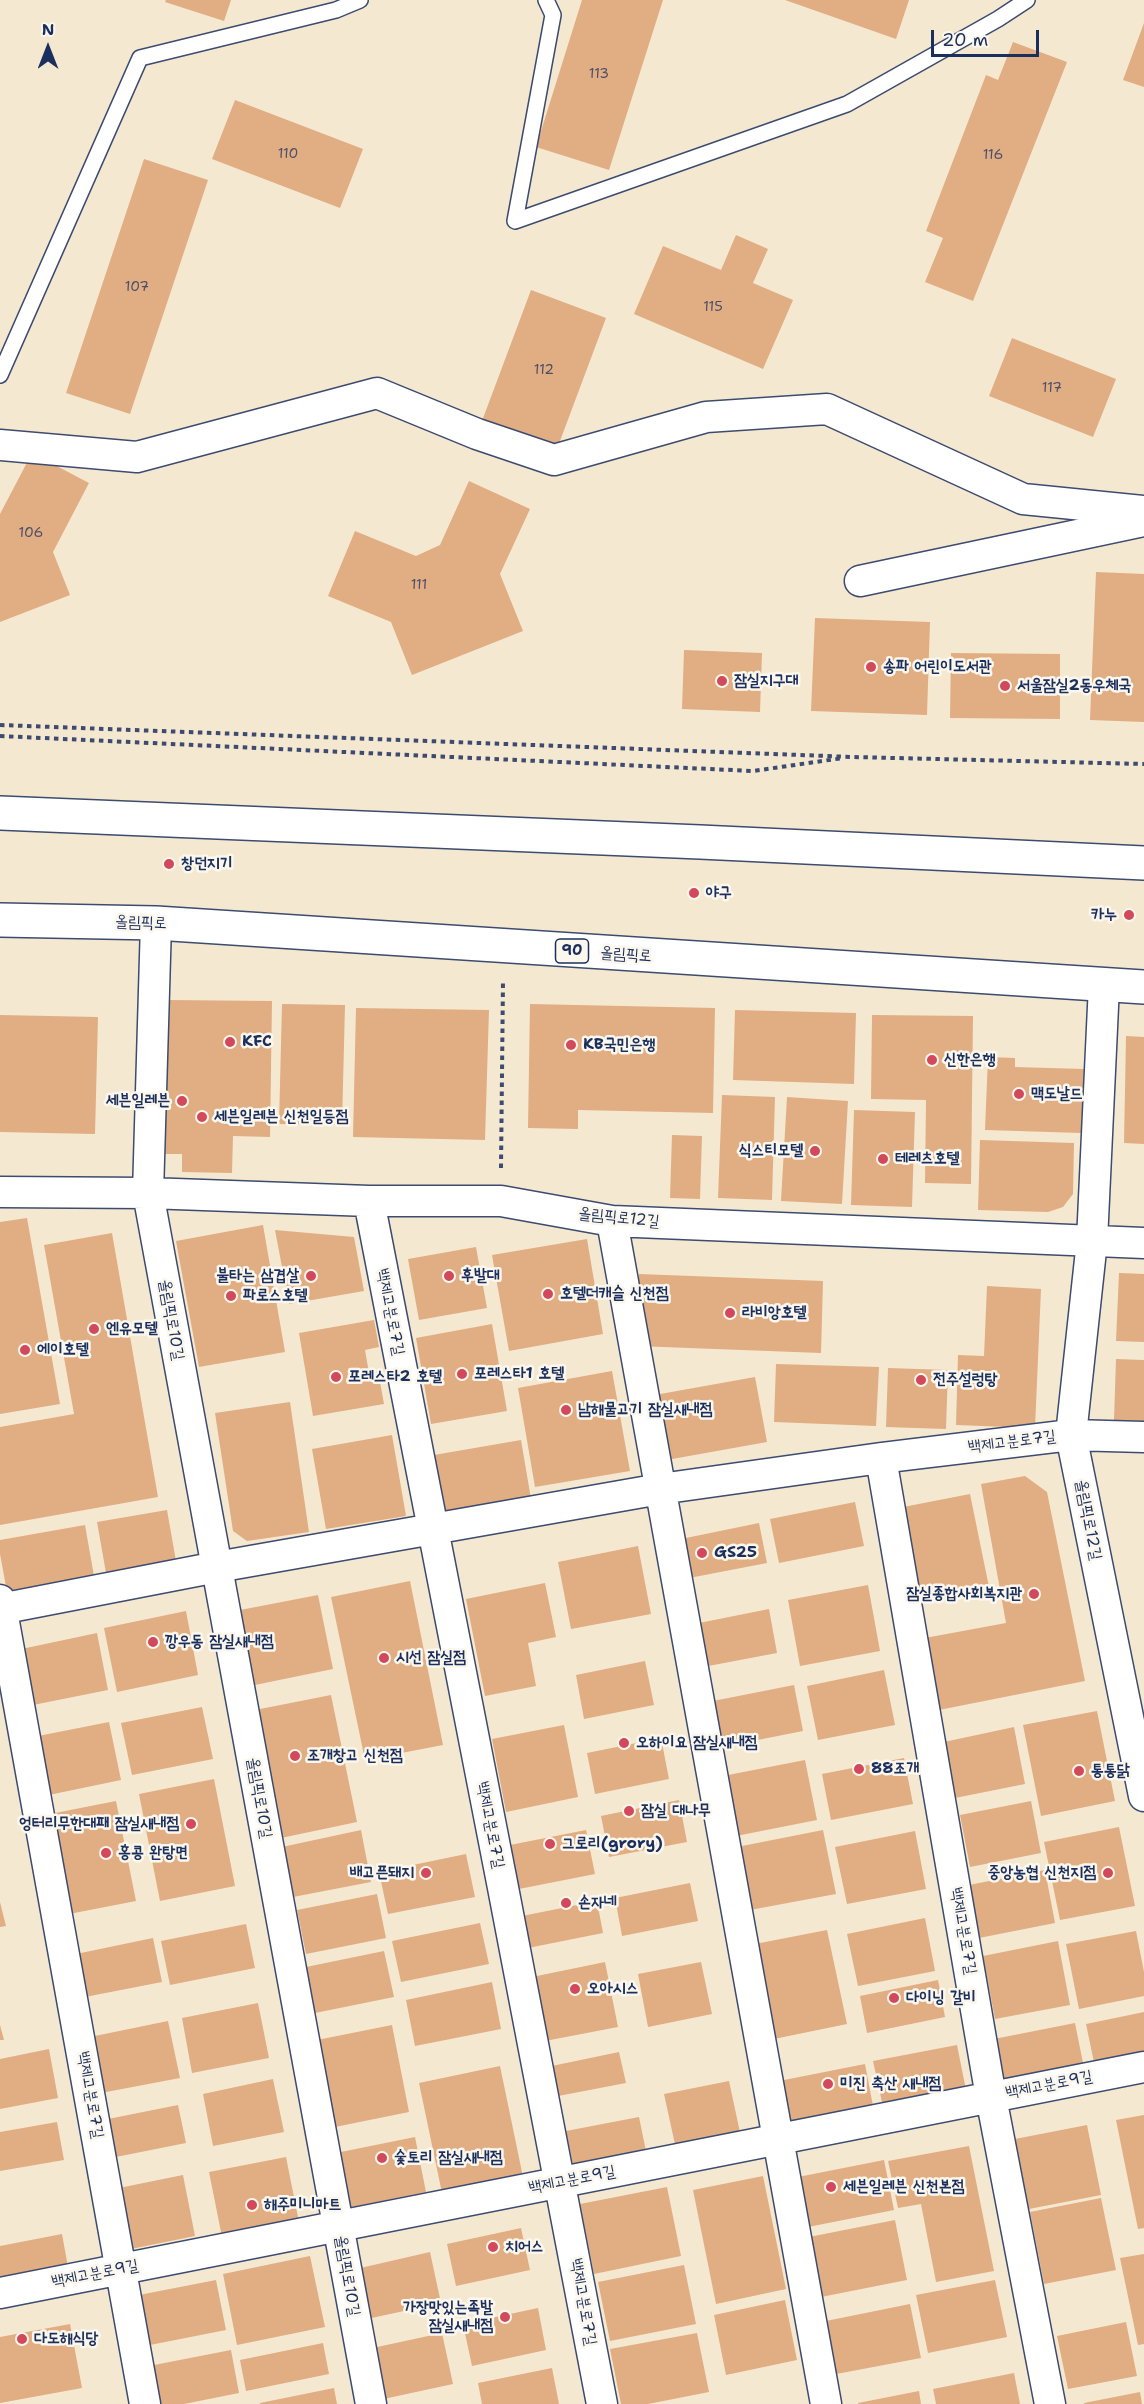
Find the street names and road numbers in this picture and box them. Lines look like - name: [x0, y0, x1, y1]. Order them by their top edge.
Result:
- street label: 올림픽로: [115, 913, 167, 933]
- road number: 90: [556, 939, 588, 963]
- street label: 올림픽로: [600, 944, 652, 966]
- street label: 올림픽로12길: [578, 1204, 660, 1232]
- street label: 백제고분로7길: [372, 1267, 408, 1357]
- street label: 올림픽로10길: [154, 1278, 188, 1362]
- street label: 백제고분로7길: [967, 1427, 1057, 1457]
- street label: 올림픽로12길: [1071, 1478, 1105, 1562]
- street label: 올림픽로10길: [242, 1756, 276, 1840]
- street label: 백제고분로7길: [472, 1780, 508, 1870]
- street label: 백제고분로7길: [946, 1886, 980, 1976]
- street label: 백제고분로7길: [73, 2050, 107, 2140]
- street label: 백제고분로9길: [1004, 2067, 1094, 2103]
- street label: 백제고분로9길: [527, 2162, 617, 2198]
- street label: 올림픽로10길: [330, 2234, 364, 2318]
- street label: 백제고분로9길: [50, 2256, 140, 2292]
- street label: 백제고분로7길: [566, 2257, 600, 2347]

